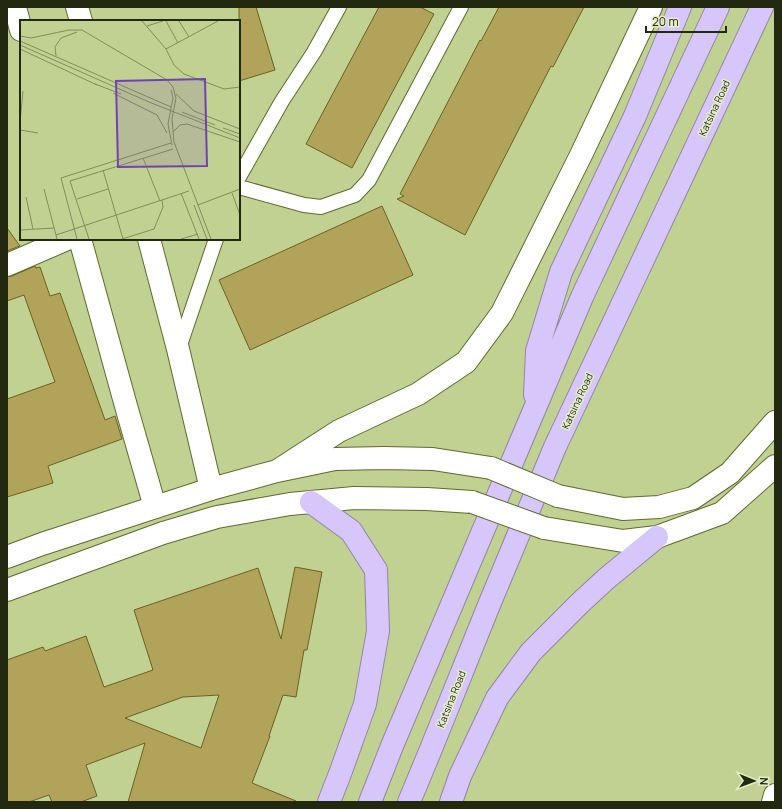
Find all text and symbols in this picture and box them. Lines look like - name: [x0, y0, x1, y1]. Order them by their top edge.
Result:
- scale bar: [646, 8, 726, 34]
- text: 20 m: [652, 13, 679, 30]
- inset map: [20, 20, 240, 240]
- street label: Katsina Road: [695, 78, 733, 138]
- street label: Katsina Road: [558, 371, 596, 431]
- street label: Katsina Road: [433, 668, 469, 730]
- north arrow: [734, 761, 774, 801]
- text: N: [757, 777, 772, 785]

